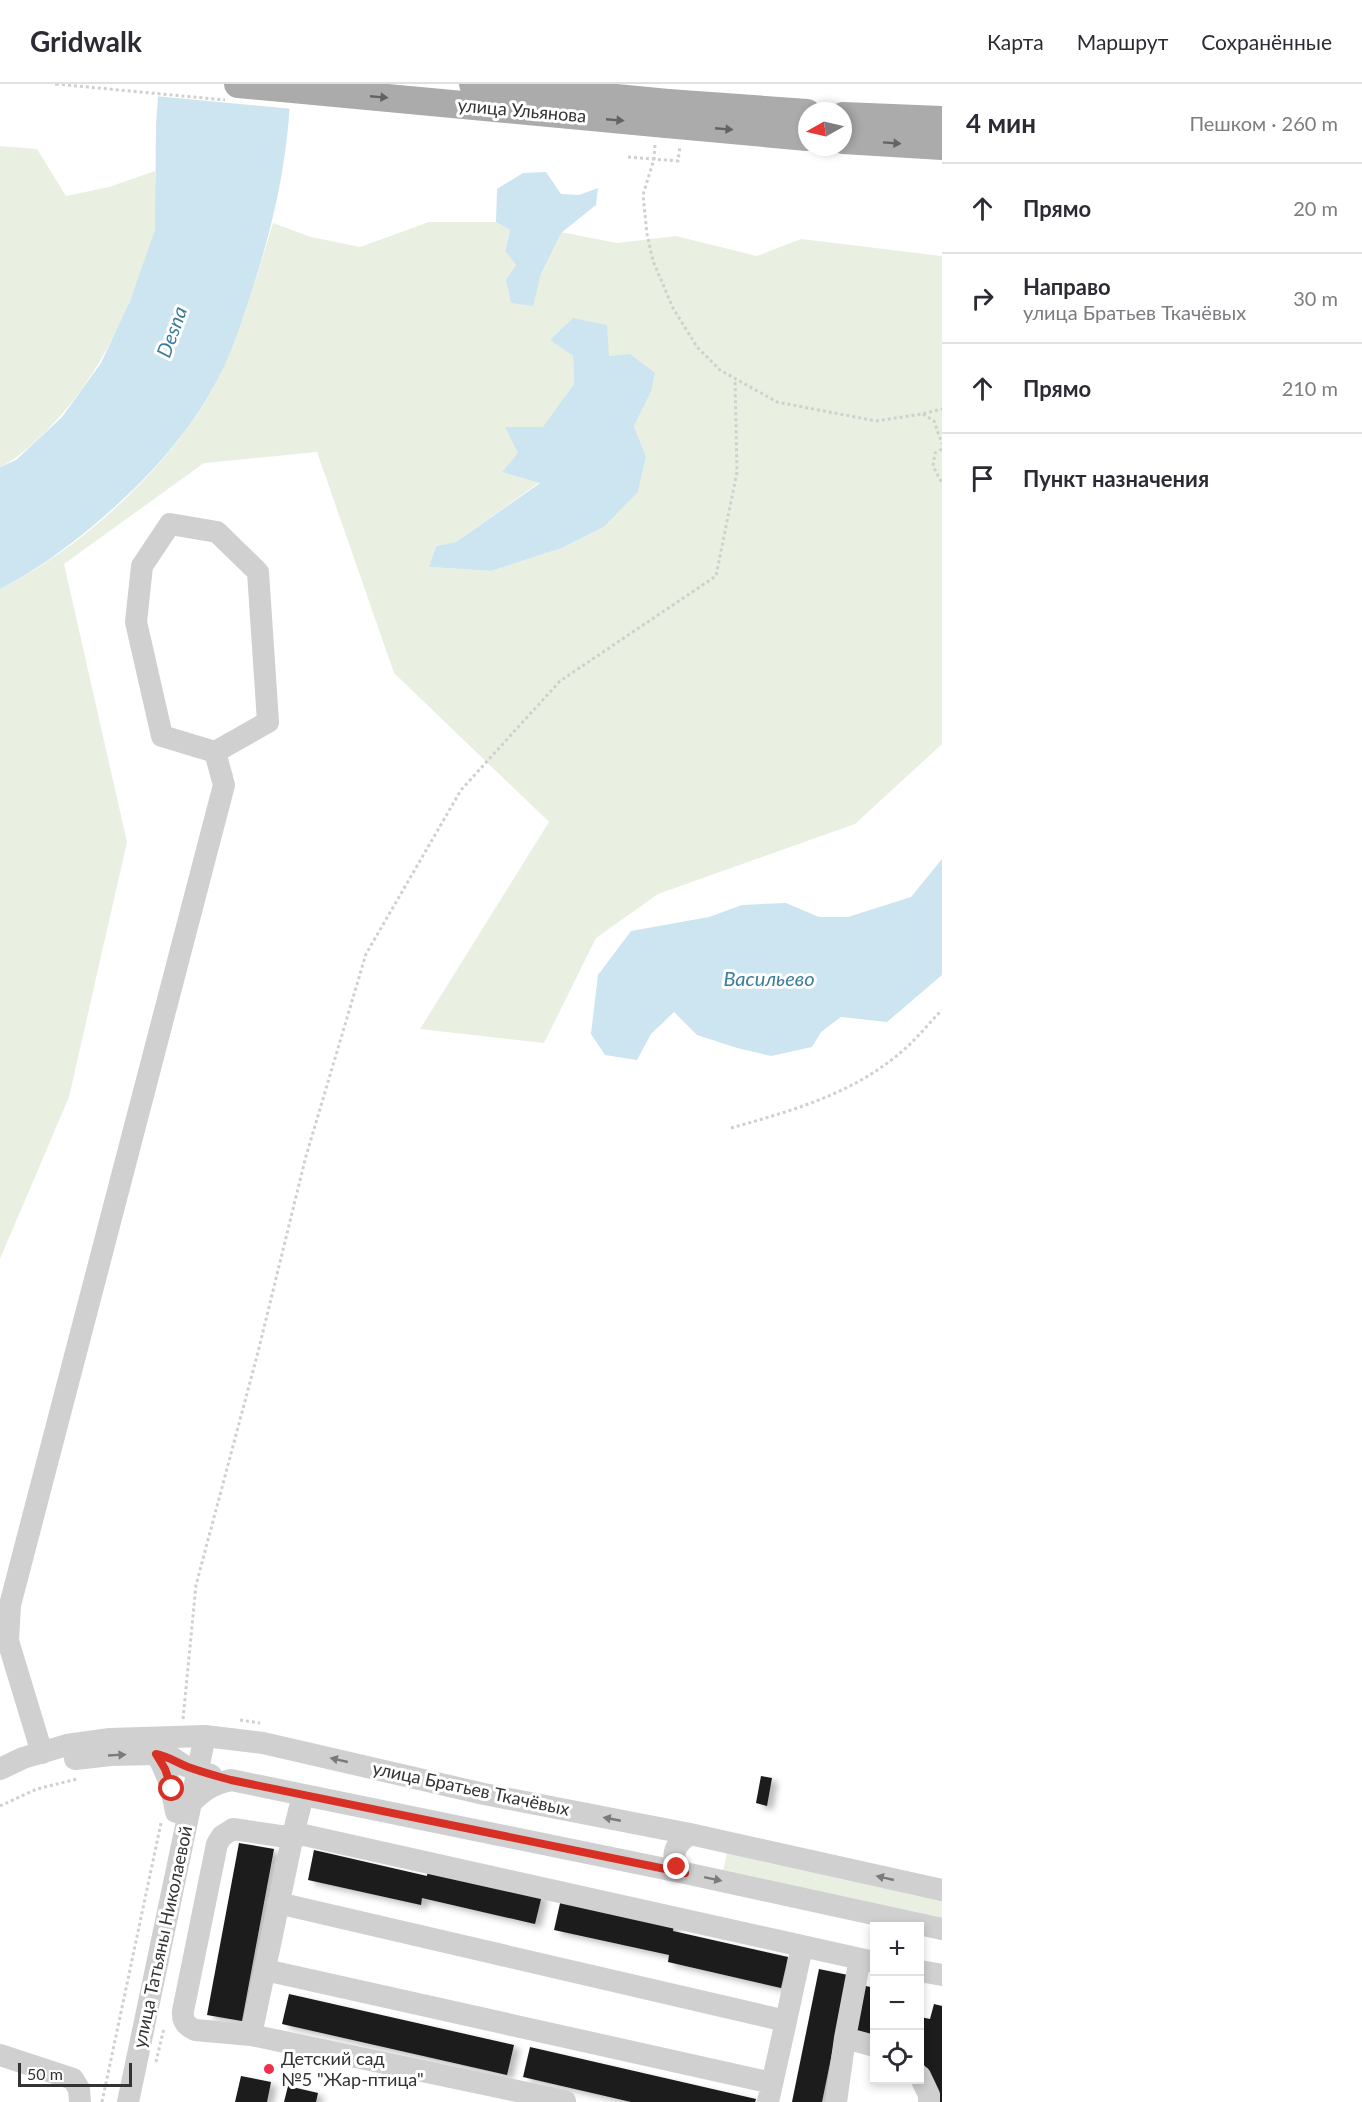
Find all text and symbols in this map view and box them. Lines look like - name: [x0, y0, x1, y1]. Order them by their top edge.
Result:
- text: Gridwalk: [30, 24, 142, 58]
- text: Карта: [987, 29, 1044, 54]
- text: Маршрут: [1077, 29, 1168, 54]
- text: Сохранённые: [1201, 29, 1332, 54]
- one-way arrow: [370, 92, 389, 102]
- street label: улица Ульянова: [457, 93, 587, 127]
- north arrow: [798, 102, 852, 156]
- text: 4 мин: [966, 107, 1036, 139]
- text: Пешком · 260 m: [1189, 111, 1338, 135]
- one-way arrow: [606, 115, 625, 125]
- one-way arrow: [715, 125, 734, 134]
- one-way arrow: [883, 139, 902, 148]
- icon: ahead: [966, 192, 999, 225]
- text: Прямо: [1023, 195, 1091, 222]
- text: 20 m: [1293, 196, 1338, 220]
- text: Направо: [1023, 273, 1111, 300]
- icon: right: [966, 282, 999, 315]
- text: 30 m: [1293, 286, 1338, 310]
- text: улица Братьев Ткачёвых: [1023, 300, 1246, 324]
- water label: Desna: [151, 303, 191, 360]
- icon: ahead: [966, 372, 999, 405]
- text: Прямо: [1023, 375, 1091, 402]
- text: 210 m: [1282, 376, 1338, 400]
- icon: arrive: [966, 462, 999, 495]
- text: Пункт назначения: [1023, 465, 1209, 492]
- water label: Васильево: [723, 966, 815, 990]
- one-way arrow: [107, 1751, 126, 1760]
- one-way arrow: [330, 1755, 349, 1764]
- street label: улица Братьев Ткачёвых: [371, 1756, 572, 1820]
- route start: [158, 1775, 184, 1801]
- one-way arrow: [602, 1814, 621, 1823]
- street label: улица Татьяны Николаевой: [128, 1824, 196, 2050]
- route end: [663, 1853, 689, 1879]
- one-way arrow: [876, 1872, 894, 1882]
- one-way arrow: [704, 1875, 723, 1885]
- map controls: [870, 1922, 924, 2084]
- button: +: [870, 1922, 924, 1976]
- button: −: [870, 1976, 924, 2030]
- button: locate: [870, 2030, 924, 2084]
- place label: Детский сад №5 "Жар-птица": [281, 2047, 424, 2090]
- scale bar: [18, 2060, 132, 2088]
- marker: Детский сад №5 "Жар-птица": [262, 2062, 276, 2076]
- text: 50 m: [27, 2064, 63, 2083]

